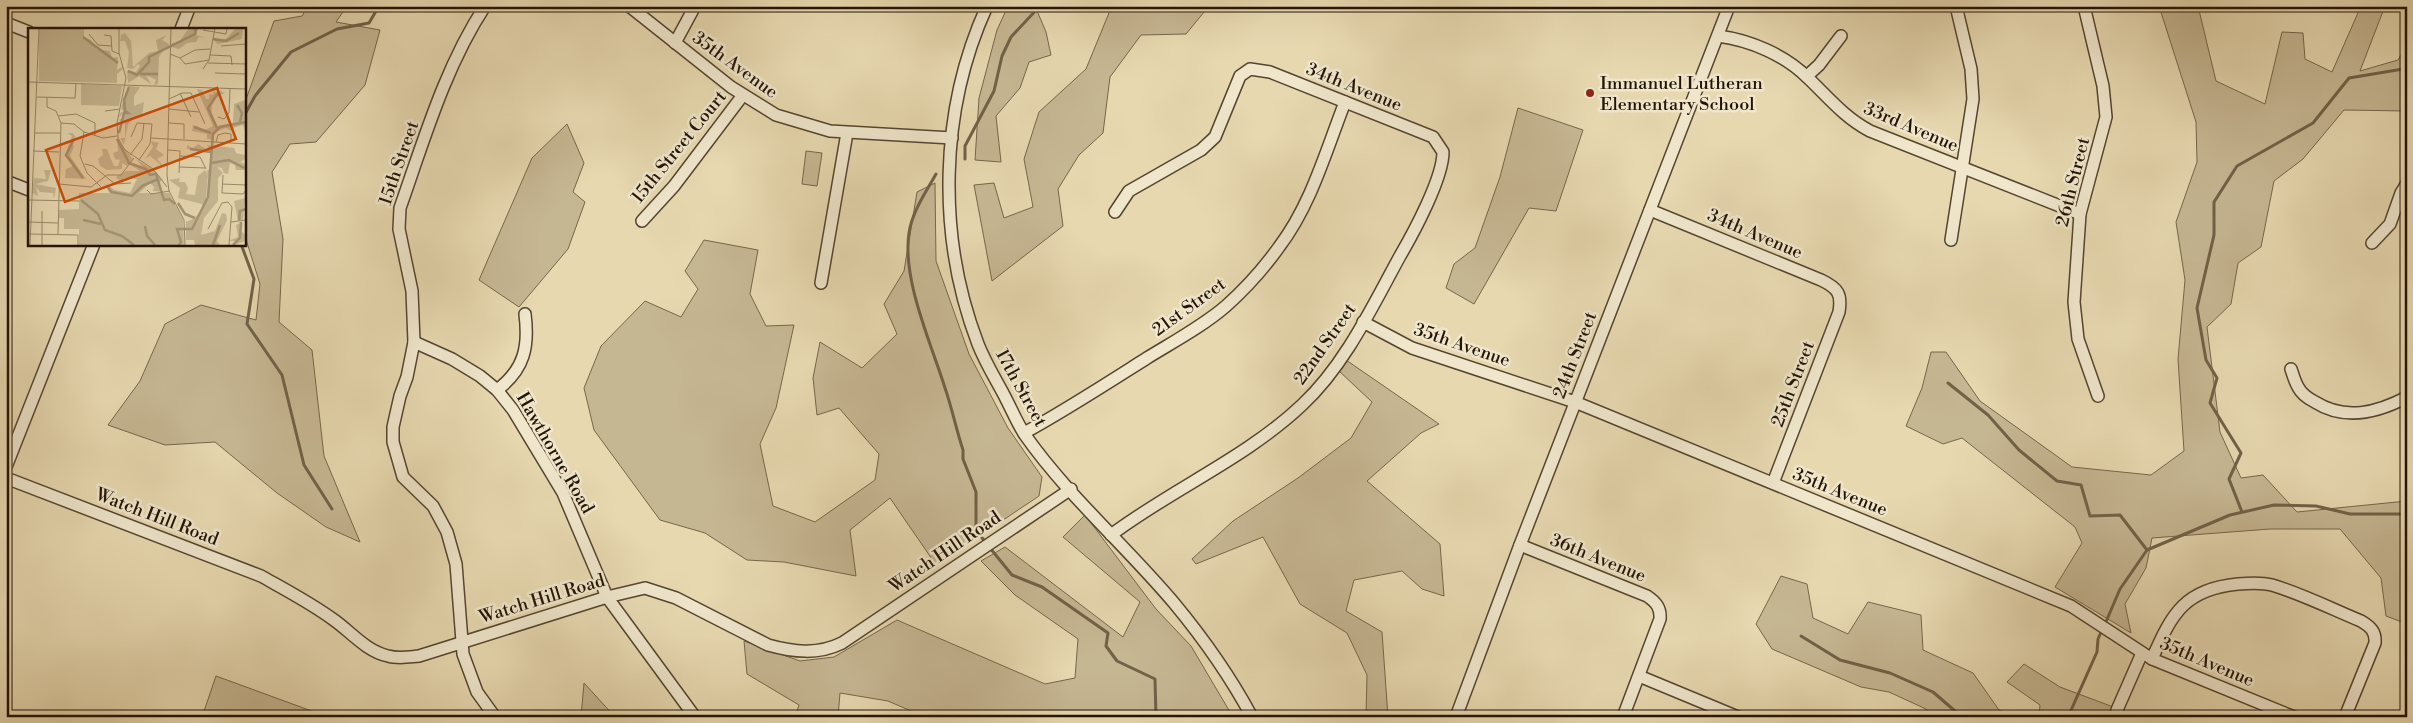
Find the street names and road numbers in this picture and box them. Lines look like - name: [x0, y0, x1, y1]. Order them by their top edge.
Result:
- street label: 35th Avenue: [688, 26, 782, 104]
- street label: 34th Avenue: [1303, 57, 1405, 117]
- street label: 15th Street Court: [626, 85, 732, 208]
- street label: 33rd Avenue: [1860, 97, 1962, 157]
- street label: 15th Street: [374, 117, 424, 208]
- street label: 26th Street: [2051, 134, 2095, 229]
- street label: 34th Avenue: [1704, 204, 1806, 264]
- street label: 21st Street: [1148, 272, 1231, 341]
- street label: 22nd Street: [1289, 298, 1362, 389]
- street label: 24th Street: [1548, 308, 1602, 402]
- street label: 35th Avenue: [1411, 318, 1513, 372]
- street label: 25th Street: [1766, 337, 1820, 430]
- street label: 17th Street: [990, 345, 1052, 432]
- street label: Hawthorne Road: [511, 388, 599, 519]
- street label: 35th Avenue: [1789, 463, 1891, 521]
- street label: Watch Hill Road: [91, 483, 223, 551]
- street label: Watch Hill Road: [884, 506, 1006, 599]
- street label: 36th Avenue: [1547, 528, 1649, 588]
- street label: Watch Hill Road: [475, 569, 608, 629]
- street label: 35th Avenue: [2156, 632, 2258, 692]

